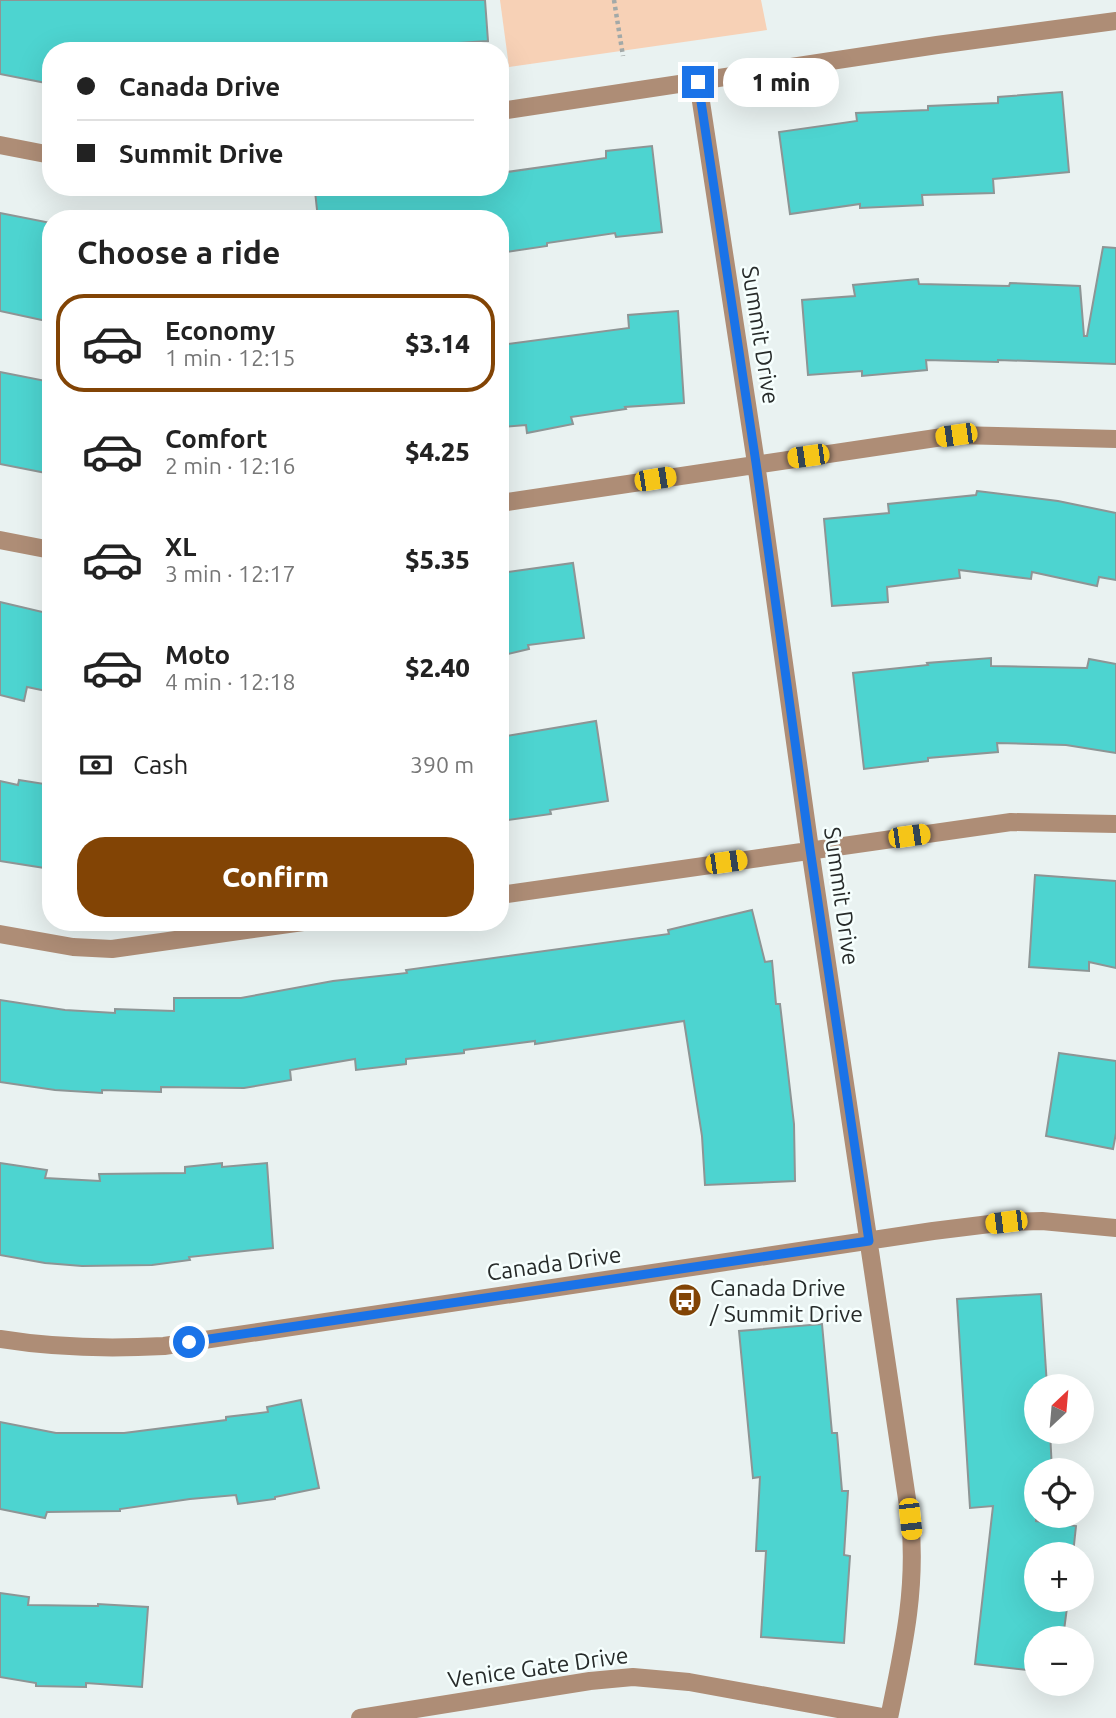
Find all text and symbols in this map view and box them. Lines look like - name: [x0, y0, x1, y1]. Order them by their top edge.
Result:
- callout: 1 min: [722, 57, 838, 106]
- route end: [682, 66, 714, 98]
- text: 1 min: [752, 70, 810, 95]
- text: Canada Drive: [119, 72, 280, 101]
- text: Summit Drive: [119, 139, 284, 168]
- text: Choose a ride: [77, 234, 280, 270]
- street label: Summit Drive: [738, 264, 784, 406]
- icon: car: [81, 312, 144, 375]
- text: Economy: [165, 316, 275, 345]
- text: $3.14: [405, 329, 470, 358]
- text: 1 min · 12:15: [165, 345, 296, 370]
- icon: car: [81, 420, 144, 483]
- car: [934, 422, 979, 448]
- text: Comfort: [165, 424, 268, 453]
- text: $4.25: [405, 437, 470, 466]
- car: [786, 443, 831, 469]
- text: 2 min · 12:16: [165, 453, 296, 478]
- car: [633, 465, 678, 493]
- icon: car: [81, 528, 144, 591]
- text: XL: [165, 532, 196, 561]
- text: $5.35: [405, 545, 470, 574]
- text: 3 min · 12:17: [165, 561, 296, 586]
- icon: car: [81, 636, 144, 699]
- text: Moto: [165, 640, 230, 669]
- text: $2.40: [405, 653, 470, 682]
- text: 4 min · 12:18: [165, 669, 296, 694]
- icon: cash: [77, 746, 115, 784]
- text: Cash: [133, 750, 188, 779]
- text: 390 m: [410, 752, 474, 777]
- car: [887, 823, 932, 849]
- street label: Summit Drive: [820, 825, 864, 967]
- button: Confirm: [77, 837, 474, 917]
- car: [704, 849, 749, 875]
- car: [984, 1209, 1029, 1235]
- street label: Canada Drive: [485, 1241, 623, 1285]
- place label: Canada Drive / Summit Drive: [709, 1275, 863, 1326]
- bus stop icon: Canada Drive / Summit Drive: [666, 1281, 704, 1319]
- route start: [173, 1326, 205, 1358]
- north arrow: [1024, 1374, 1094, 1444]
- map controls: [1024, 1374, 1094, 1696]
- button: locate: [1024, 1458, 1094, 1528]
- car: [898, 1497, 923, 1541]
- button: +: [1024, 1542, 1094, 1612]
- button: −: [1024, 1626, 1094, 1696]
- street label: Venice Gate Drive: [446, 1642, 630, 1692]

